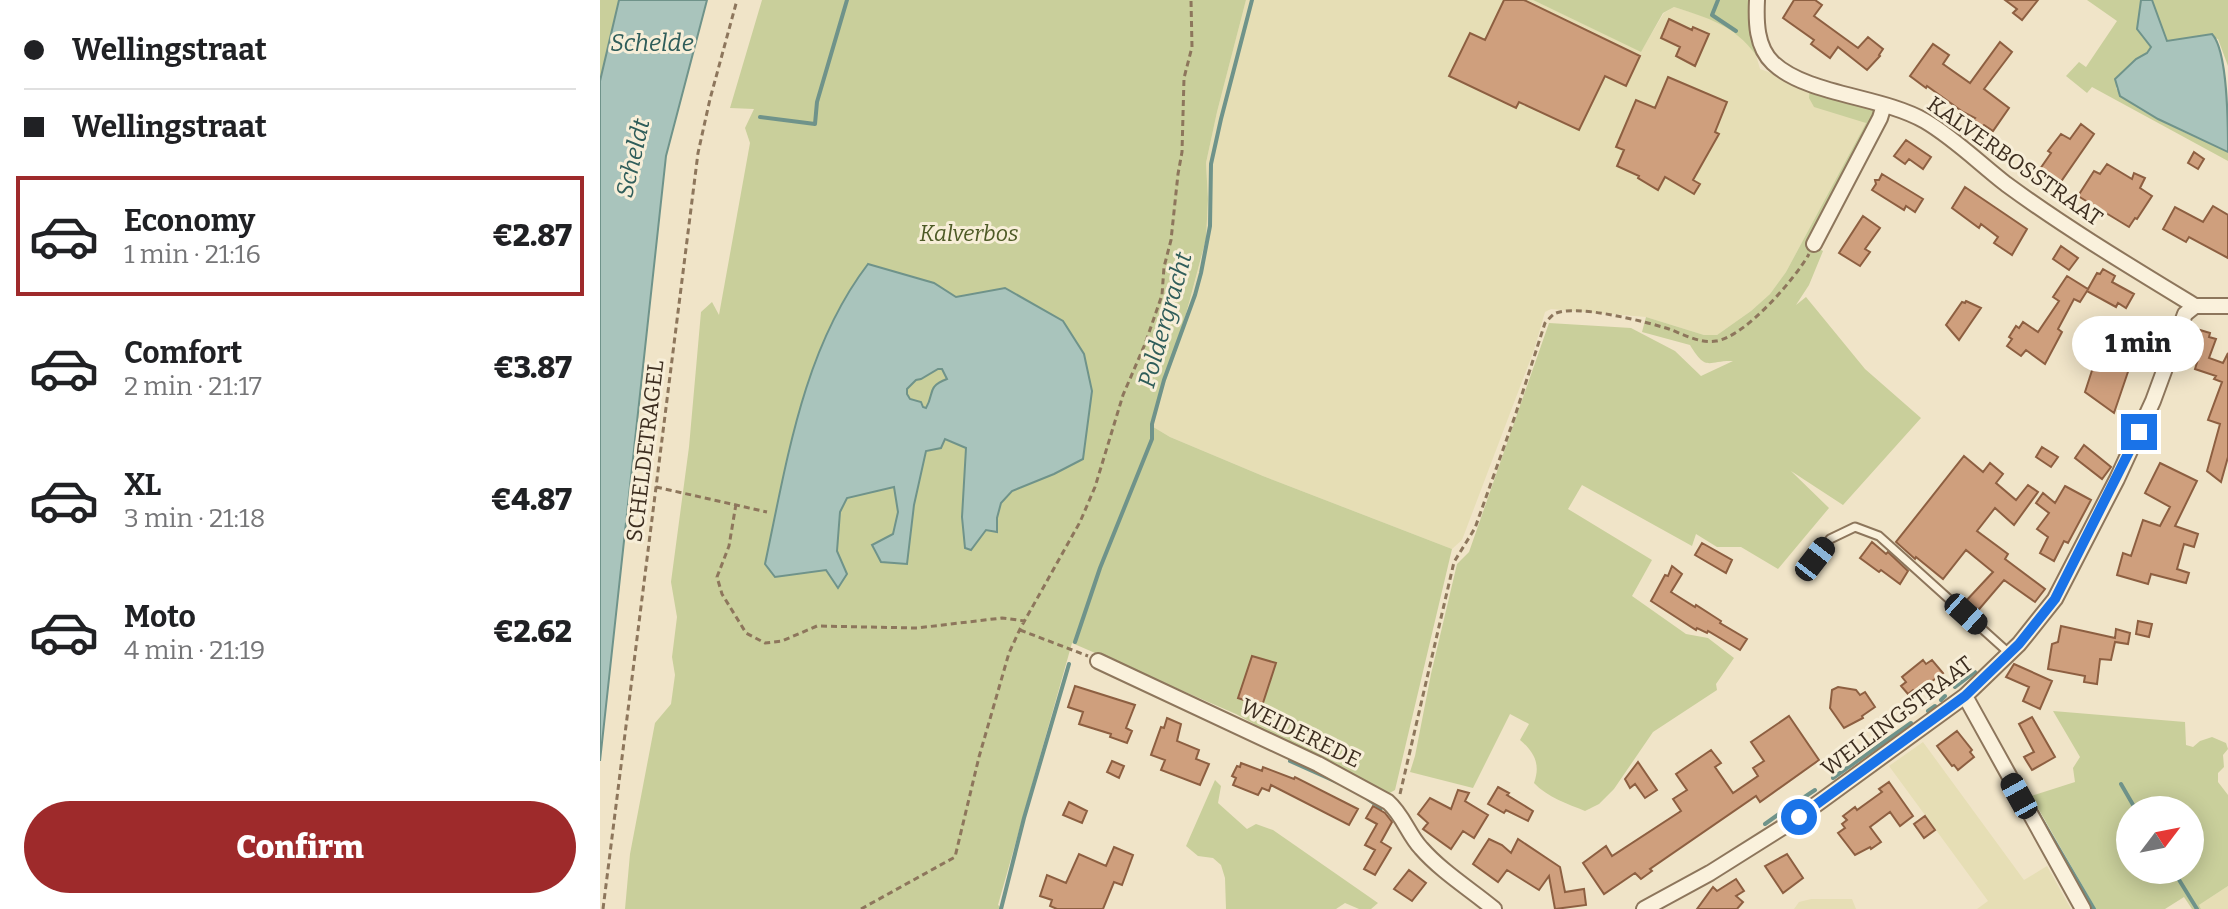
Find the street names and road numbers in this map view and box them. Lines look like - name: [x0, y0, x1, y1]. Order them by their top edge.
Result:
- street label: KALVERBOSSTRAAT: [1922, 90, 2108, 232]
- street label: SCHELDETRAGEL: [620, 359, 670, 543]
- street label: WELLINGSTRAAT: [1816, 650, 1978, 782]
- street label: WEIDEREDE: [1236, 692, 1366, 774]

